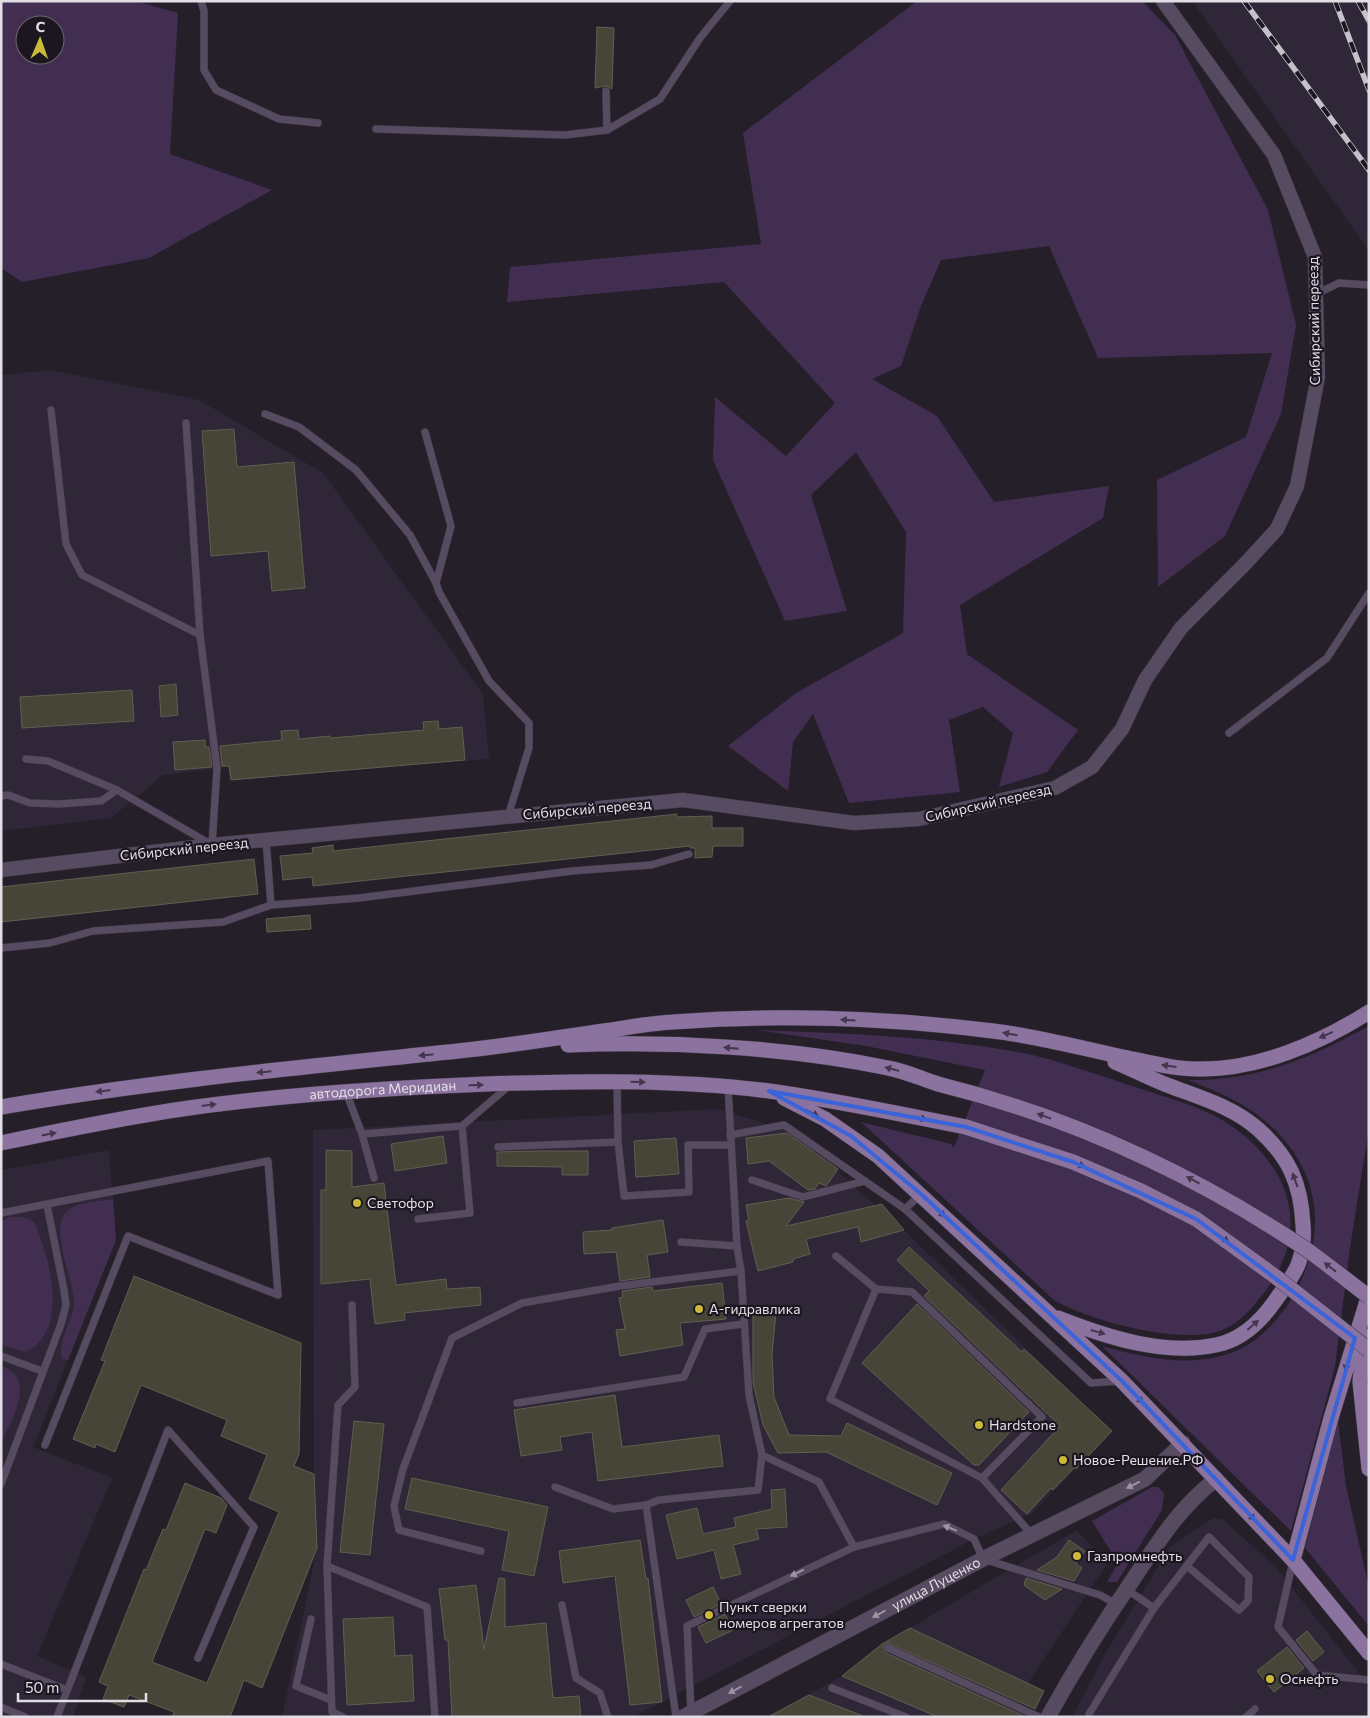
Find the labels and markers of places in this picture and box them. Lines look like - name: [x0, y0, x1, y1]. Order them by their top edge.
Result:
- place label: Светофор: [367, 1194, 434, 1211]
- marker: Светофор: [351, 1197, 363, 1209]
- place label: А-гидравлика: [709, 1300, 800, 1317]
- marker: А-гидравлика: [693, 1303, 705, 1315]
- place label: Hardstone: [989, 1416, 1056, 1433]
- marker: Hardstone: [973, 1419, 985, 1431]
- place label: Новое-Решение.РФ: [1073, 1451, 1203, 1468]
- marker: Новое-Решение.РФ: [1057, 1454, 1069, 1466]
- place label: Газпромнефть: [1087, 1547, 1182, 1564]
- marker: Газпромнефть: [1071, 1550, 1083, 1562]
- place label: Пункт сверки номеров агрегатов: [719, 1598, 844, 1631]
- marker: Пункт сверки номеров агрегатов: [703, 1609, 715, 1621]
- place label: Оснефть: [1280, 1670, 1338, 1687]
- marker: Оснефть: [1264, 1673, 1276, 1685]

